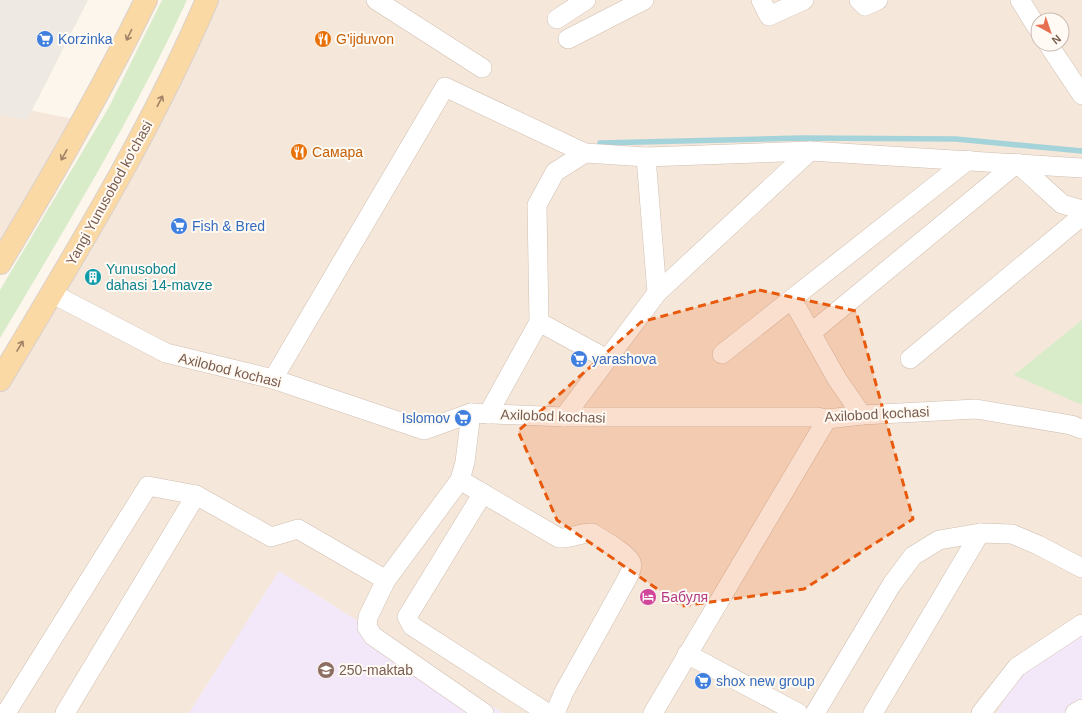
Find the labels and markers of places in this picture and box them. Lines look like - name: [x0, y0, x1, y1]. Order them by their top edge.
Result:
- supermarket icon: Korzinka: [35, 29, 55, 49]
- restaurant icon: G'ijduvon: [313, 29, 333, 49]
- place label: Korzinka: [58, 31, 113, 47]
- place label: G'ijduvon: [336, 31, 394, 47]
- restaurant icon: Самара: [289, 142, 309, 162]
- place label: Самара: [312, 144, 363, 160]
- supermarket icon: Fish & Bred: [169, 216, 189, 236]
- place label: Fish & Bred: [192, 218, 265, 234]
- place label: Yunusobod dahasi 14-mavze: [106, 261, 213, 293]
- building icon: Yunusobod dahasi 14-mavze: [83, 267, 103, 287]
- supermarket icon: yarashova: [569, 349, 589, 369]
- place label: yarashova: [592, 351, 657, 367]
- supermarket icon: Islomov: [453, 408, 473, 428]
- place label: Islomov: [402, 410, 450, 426]
- hotel icon: Бабуля: [638, 587, 658, 607]
- place label: Бабуля: [661, 589, 708, 605]
- school or university icon: 250-maktab: [316, 660, 336, 680]
- place label: 250-maktab: [339, 662, 413, 678]
- supermarket icon: shox new group: [693, 671, 713, 691]
- place label: shox new group: [716, 673, 815, 689]

